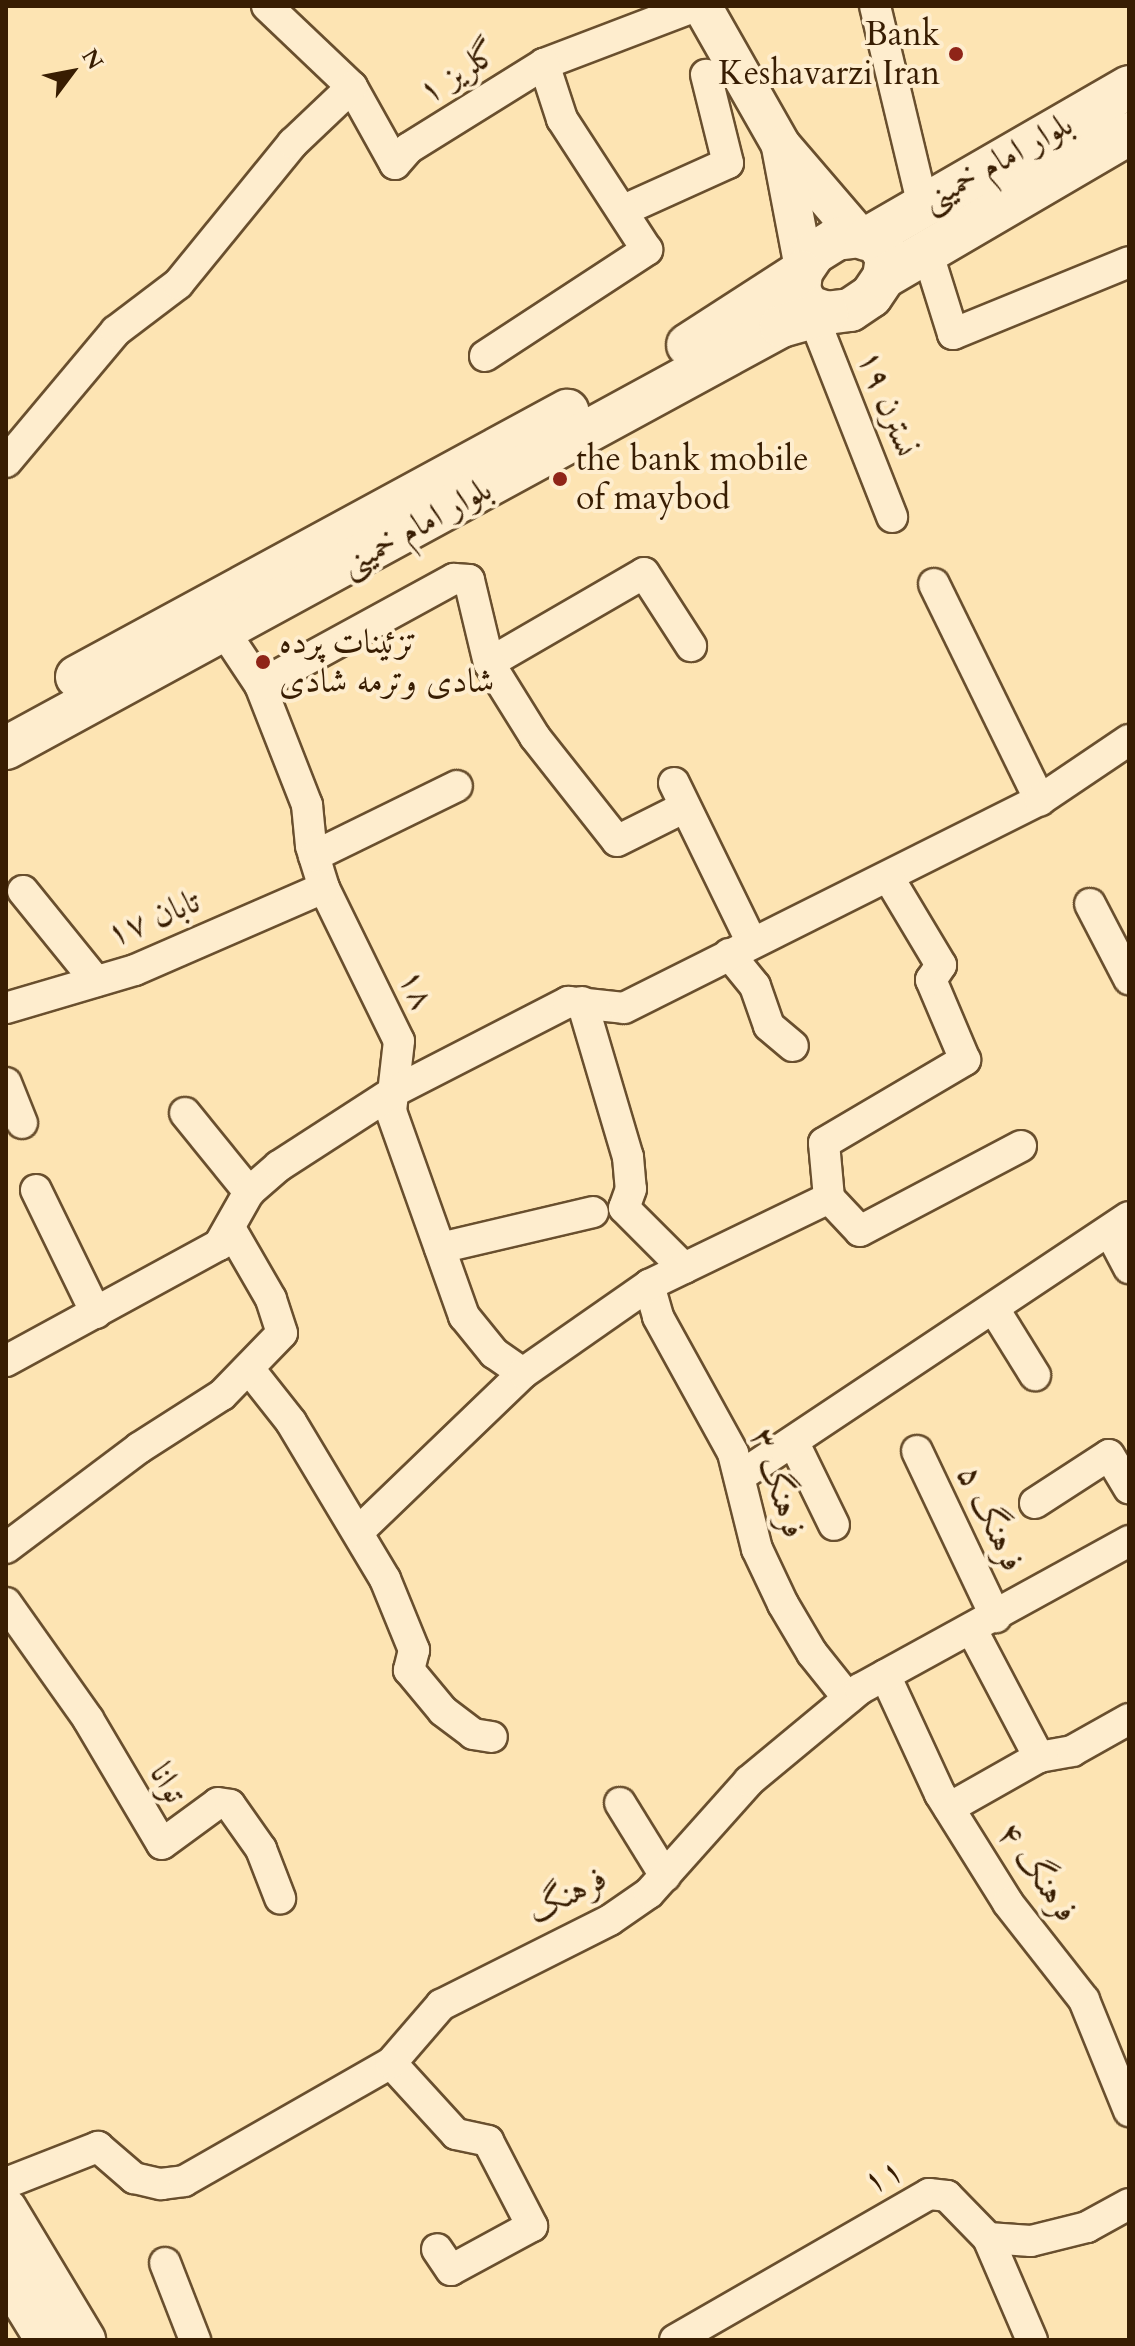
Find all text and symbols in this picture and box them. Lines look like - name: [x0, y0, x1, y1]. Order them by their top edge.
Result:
- place label: Bank Keshavarzi Iran: [718, 14, 940, 94]
- north arrow: [32, 32, 112, 112]
- street label: گلریز ۱: [411, 32, 505, 112]
- text: N: [75, 43, 110, 75]
- marker: Bank Keshavarzi Iran: [947, 45, 965, 63]
- street label: بلوار امام خمینی: [914, 104, 1080, 220]
- street label: نسترن ۱۹: [849, 344, 927, 462]
- place label: the bank mobile of maybod: [576, 439, 809, 518]
- street label: بلوار امام خمینی: [333, 469, 499, 585]
- marker: the bank mobile of maybod: [551, 470, 569, 488]
- place label: تزئینات پرده شادی وترمه شادی: [279, 622, 494, 702]
- marker: تزئینات پرده شادی وترمه شادی: [254, 653, 272, 671]
- street label: تابان ۱۷: [100, 881, 206, 955]
- street label: ۱۸: [390, 962, 444, 1016]
- street label: فرهنگ ۳: [741, 1423, 815, 1543]
- street label: فرهنگ ۵: [949, 1458, 1033, 1578]
- street label: توانا: [140, 1755, 196, 1811]
- street label: فرهنگ ۴: [989, 1814, 1087, 1930]
- street label: فرهنگ: [520, 1858, 614, 1932]
- street label: ۱۱: [856, 2149, 910, 2203]

